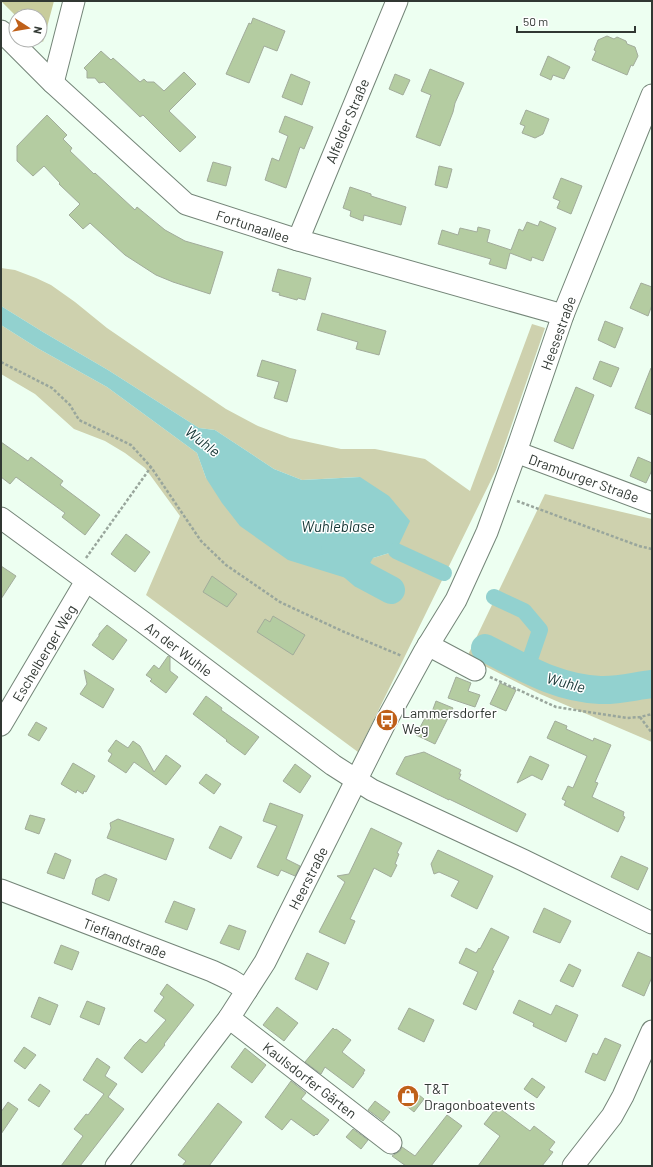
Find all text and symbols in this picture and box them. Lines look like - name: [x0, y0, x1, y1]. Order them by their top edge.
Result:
- north arrow: [8, 8, 48, 48]
- scale bar: [517, 8, 635, 34]
- text: 50 m: [523, 14, 548, 28]
- text: N: [31, 25, 45, 35]
- street label: Alfelder Straße: [321, 76, 373, 166]
- street label: Fortunaallee: [214, 206, 292, 246]
- street label: Heesestraße: [537, 294, 579, 372]
- water label: Wuhle: [182, 422, 224, 460]
- street label: Dramburger Straße: [527, 450, 641, 506]
- water label: Wuhleblase: [301, 517, 375, 535]
- street label: Eschelberger Weg: [8, 601, 80, 705]
- street label: An der Wuhle: [142, 618, 216, 680]
- water label: Wuhle: [545, 668, 588, 696]
- place label: Lammersdorfer Weg: [402, 704, 497, 737]
- bus stop icon: Lammersdorfer Weg: [374, 707, 400, 733]
- street label: Heerstraße: [285, 844, 331, 912]
- street label: Tieflandstraße: [81, 914, 169, 962]
- street label: Kaulsdorfer Gärten: [260, 1038, 360, 1122]
- place label: T&T Dragonboatevents: [424, 1080, 535, 1113]
- shop icon: T&T Dragonboatevents: [395, 1083, 421, 1109]

